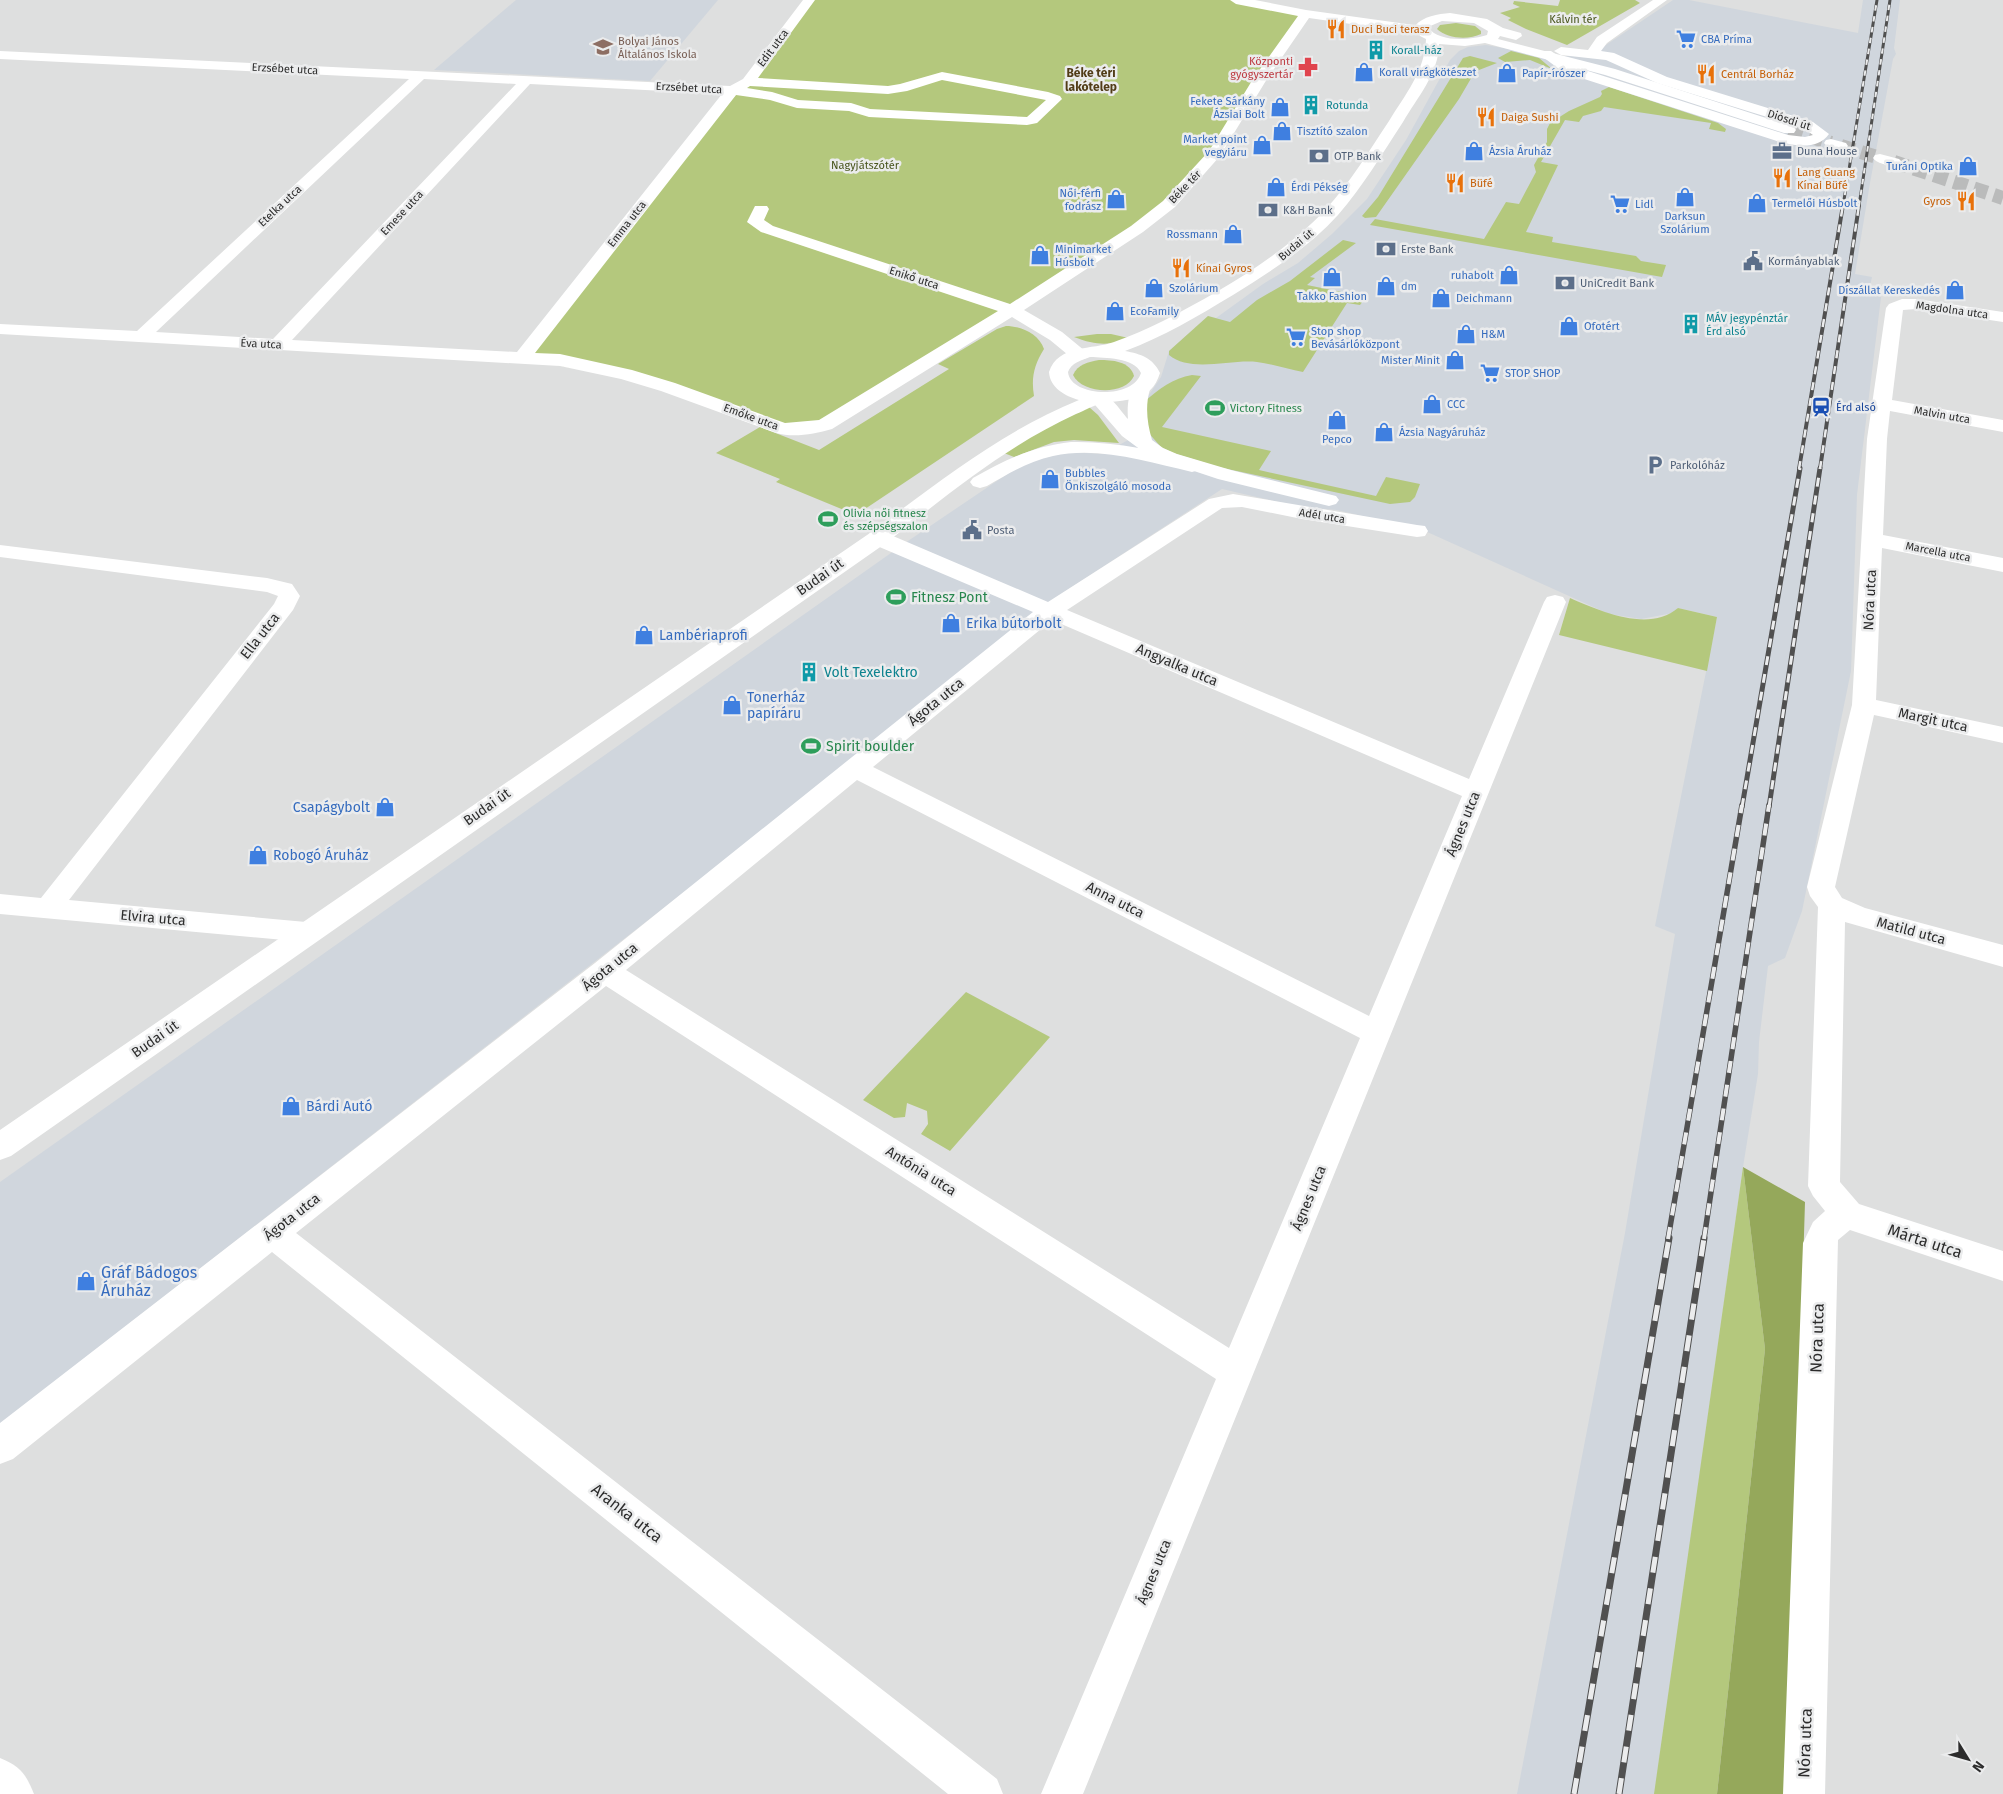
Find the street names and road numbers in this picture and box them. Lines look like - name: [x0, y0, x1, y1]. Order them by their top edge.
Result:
- street label: Edit utca: [755, 27, 791, 69]
- street label: Erzsébet utca: [251, 61, 319, 77]
- street label: Erzsébet utca: [655, 80, 723, 96]
- street label: Diósdi út: [1766, 107, 1812, 133]
- street label: Béke tér: [1166, 167, 1204, 206]
- street label: Etelka utca: [256, 183, 304, 229]
- street label: Emese utca: [378, 188, 426, 238]
- street label: Emma utca: [605, 198, 649, 250]
- street label: Budai út: [1276, 226, 1316, 263]
- street label: Enikő utca: [887, 264, 941, 292]
- street label: Magdolna utca: [1915, 298, 1989, 322]
- street label: Éva utca: [240, 335, 282, 352]
- street label: Emőke utca: [722, 401, 780, 433]
- street label: Malvin utca: [1913, 404, 1971, 426]
- street label: Adél utca: [1298, 506, 1346, 526]
- street label: Marcella utca: [1904, 539, 1972, 565]
- street label: Budai út: [793, 554, 848, 599]
- street label: Nóra utca: [1860, 569, 1880, 631]
- street label: Ella utca: [237, 609, 283, 663]
- street label: Angyalka utca: [1134, 640, 1220, 690]
- street label: Ágota utca: [904, 674, 967, 730]
- street label: Margit utca: [1897, 704, 1969, 736]
- street label: Budai út: [460, 784, 515, 829]
- street label: Ágnes utca: [1441, 789, 1484, 859]
- street label: Anna utca: [1083, 878, 1147, 922]
- street label: Elvira utca: [120, 907, 186, 929]
- street label: Matild utca: [1875, 914, 1947, 948]
- street label: Ágota utca: [578, 939, 641, 995]
- street label: Budai út: [128, 1016, 183, 1061]
- street label: Antónia utca: [883, 1143, 959, 1199]
- street label: Ágnes utca: [1287, 1163, 1330, 1233]
- street label: Ágota utca: [260, 1189, 324, 1244]
- street label: Márta utca: [1885, 1220, 1965, 1262]
- street label: Nóra utca: [1806, 1303, 1828, 1373]
- street label: Aranka utca: [588, 1479, 666, 1547]
- street label: Ágnes utca: [1132, 1537, 1175, 1607]
- street label: Nóra utca: [1794, 1708, 1816, 1778]

